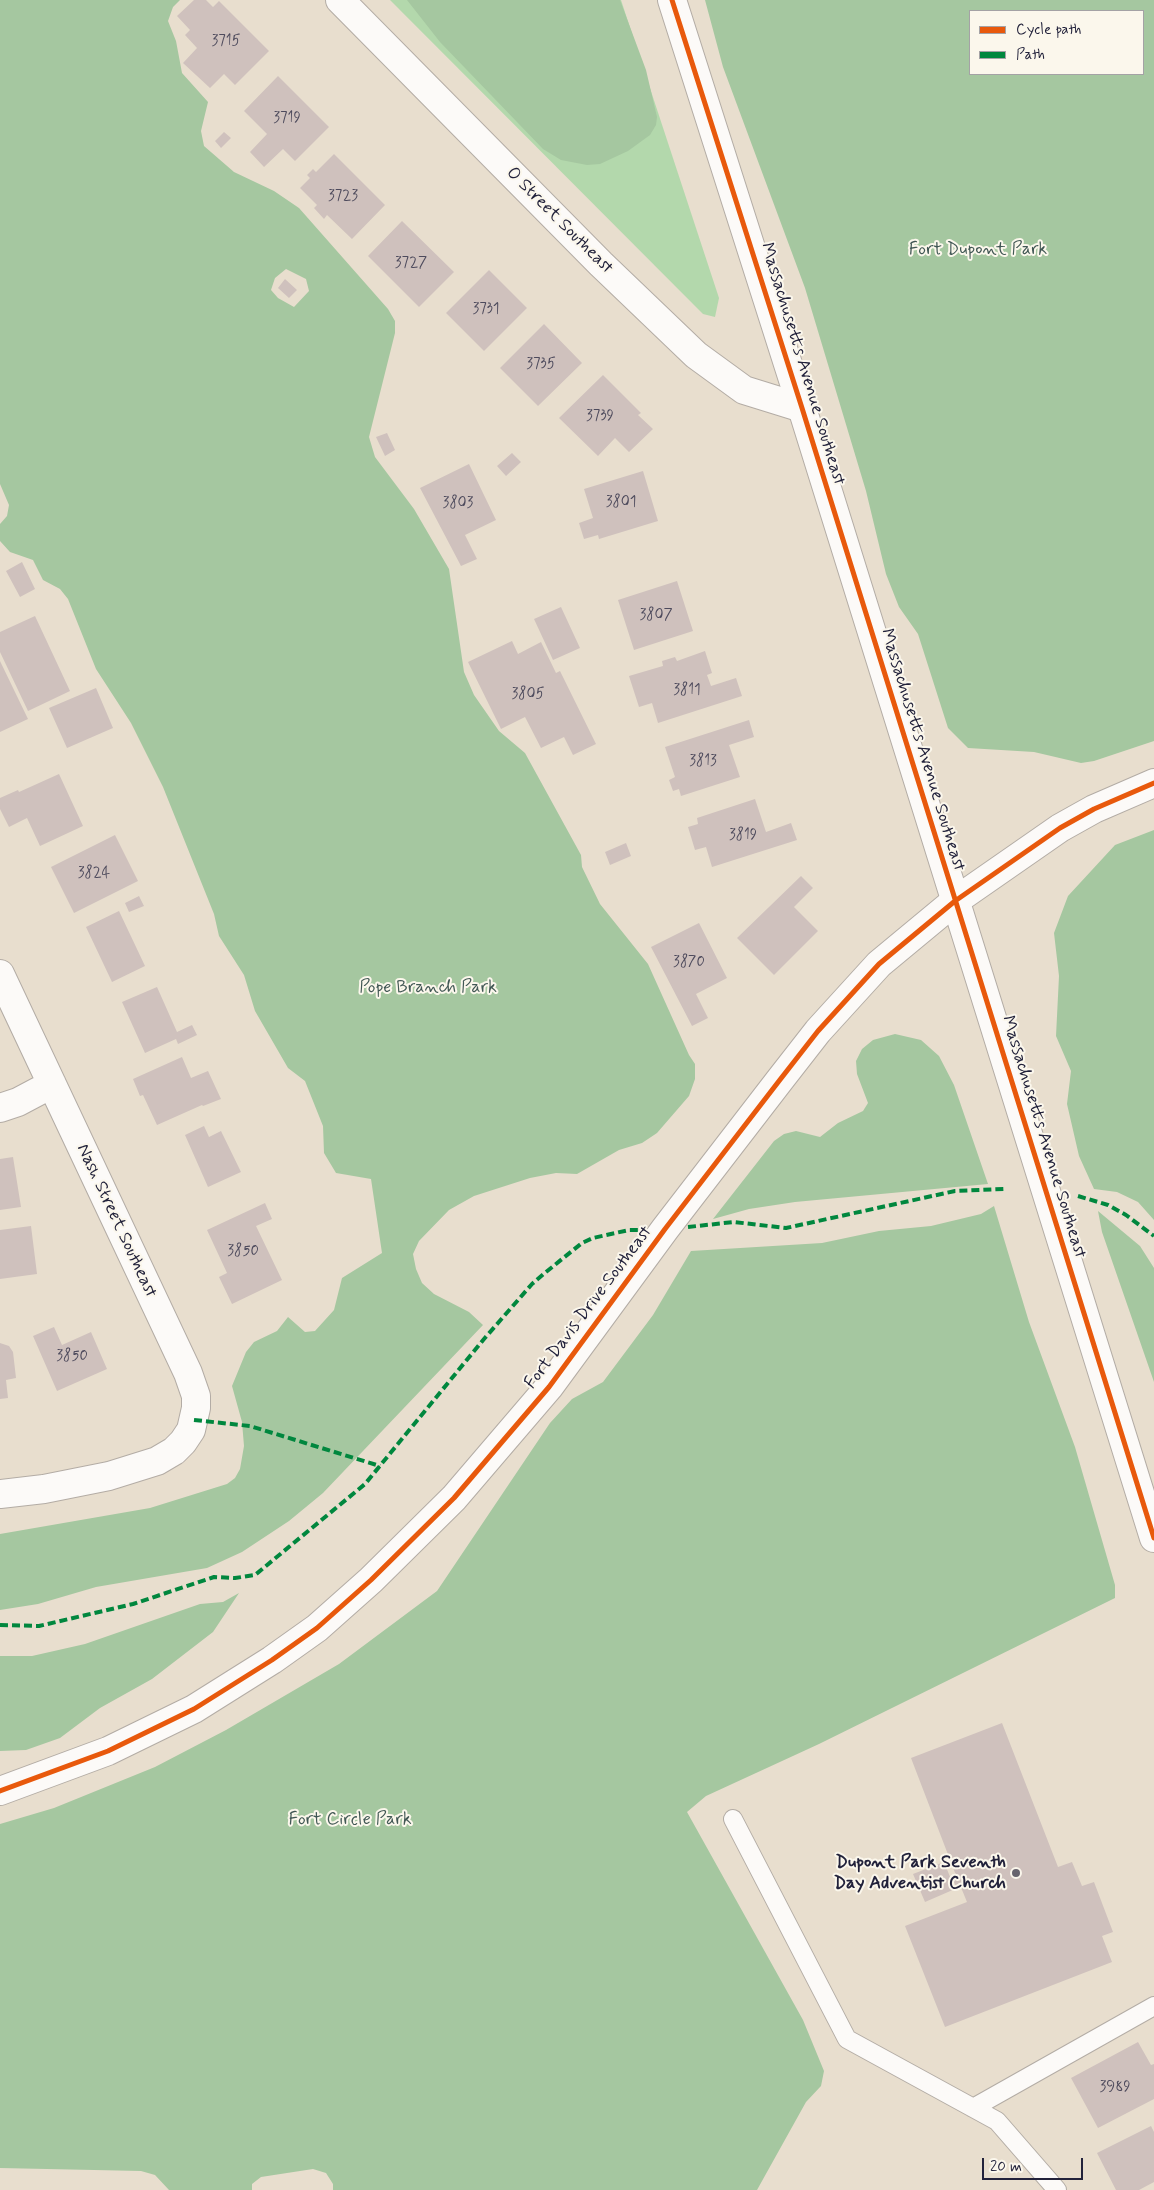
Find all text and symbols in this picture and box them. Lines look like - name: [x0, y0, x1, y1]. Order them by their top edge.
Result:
- legend: [969, 10, 1144, 75]
- text: Cycle path: [1016, 20, 1081, 40]
- house number: 3715: [211, 33, 241, 51]
- text: Path: [1016, 45, 1045, 65]
- house number: 3719: [273, 110, 301, 128]
- street label: O Street Southeast: [501, 163, 617, 279]
- house number: 3723: [328, 188, 358, 206]
- park label: Fort Dupont Park: [909, 239, 1047, 261]
- street label: Massachusetts Avenue Southeast: [755, 240, 849, 488]
- house number: 3727: [395, 255, 427, 273]
- house number: 3731: [472, 301, 500, 319]
- house number: 3735: [526, 356, 556, 374]
- house number: 3739: [586, 408, 614, 426]
- house number: 3801: [606, 494, 636, 512]
- house number: 3803: [443, 495, 473, 513]
- house number: 3807: [639, 607, 673, 625]
- street label: Massachusetts Avenue Southeast: [875, 626, 969, 874]
- house number: 3811: [673, 682, 701, 700]
- house number: 3805: [511, 686, 545, 704]
- house number: 3813: [689, 753, 717, 771]
- house number: 3819: [729, 827, 757, 845]
- house number: 3824: [78, 865, 110, 883]
- house number: 3870: [673, 954, 705, 972]
- park label: Pope Branch Park: [359, 977, 497, 999]
- street label: Massachusetts Avenue Southeast: [996, 1013, 1090, 1261]
- street label: Nash Street Southeast: [71, 1141, 161, 1301]
- street label: Fort Davis Drive Southeast: [521, 1222, 657, 1394]
- house number: 3850: [227, 1243, 259, 1261]
- house number: 3850: [56, 1348, 88, 1366]
- park label: Fort Circle Park: [288, 1809, 412, 1831]
- place label: Dupont Park Seventh Day Adventist Church: [834, 1852, 1006, 1895]
- marker: Dupont Park Seventh Day Adventist Church: [1010, 1867, 1022, 1879]
- house number: 3989: [1099, 2079, 1131, 2097]
- scale bar: [984, 2148, 1085, 2180]
- text: 20 m: [990, 2157, 1022, 2177]

